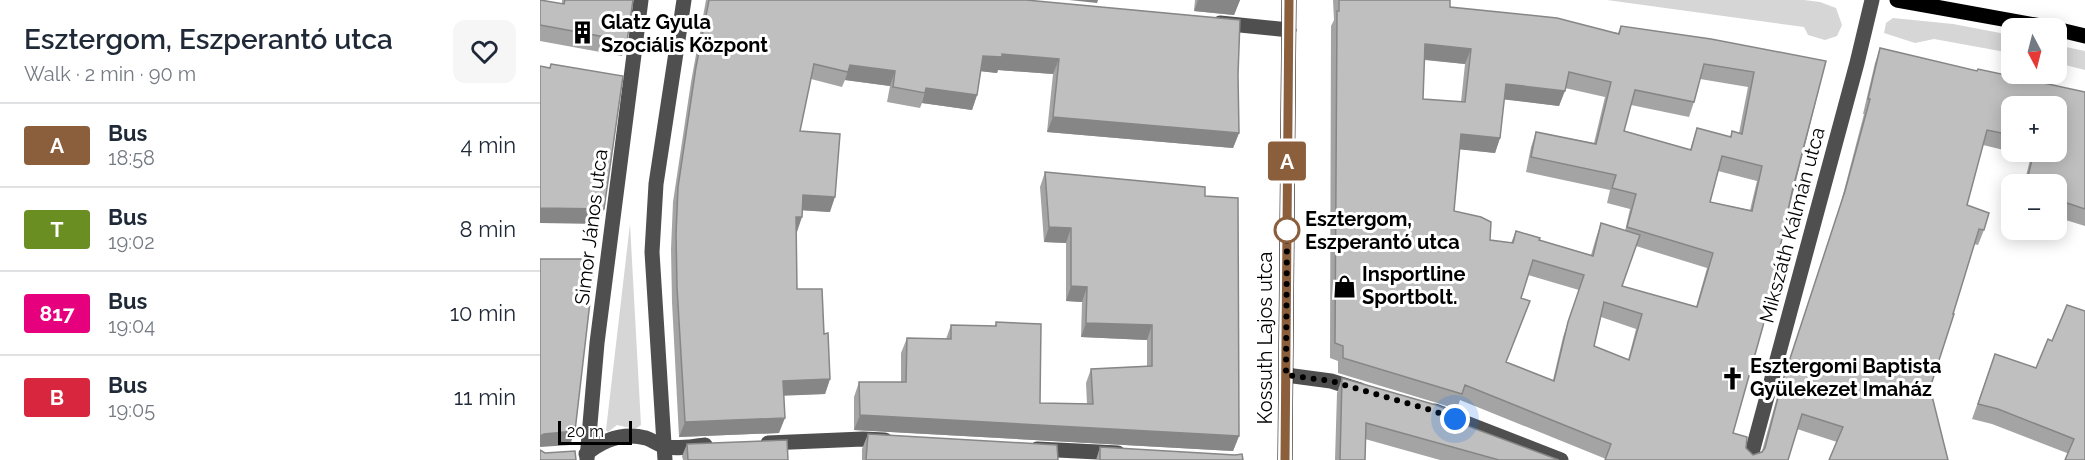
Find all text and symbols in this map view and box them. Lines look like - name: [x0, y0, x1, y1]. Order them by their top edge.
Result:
- place label: Glatz Gyula Szociális Központ: [601, 10, 768, 57]
- north arrow: [2001, 18, 2067, 84]
- map controls: [2001, 18, 2067, 240]
- button: heart: [453, 20, 516, 83]
- building icon: Glatz Gyula Szociális Központ: [570, 20, 596, 46]
- text: Esztergom, Eszperantó utca: [24, 23, 393, 56]
- text: Walk · 2 min · 90 m: [24, 62, 196, 86]
- button: +: [2001, 96, 2067, 162]
- text: Bus: [108, 120, 147, 146]
- street label: Mikszáth Kálmán utca: [1754, 124, 1830, 326]
- text: 4 min: [461, 132, 516, 158]
- text: A: [50, 133, 64, 158]
- line badge: A: [1268, 142, 1306, 180]
- text: 18:58: [108, 146, 155, 170]
- street label: Simor János utca: [570, 148, 612, 306]
- text: A: [1280, 149, 1294, 174]
- button: −: [2001, 174, 2067, 240]
- text: Bus: [108, 204, 147, 230]
- place label: Esztergom, Eszperantó utca: [1305, 207, 1460, 254]
- text: 8 min: [460, 216, 516, 242]
- text: T: [51, 217, 64, 242]
- marker: Esztergom, Eszperantó utca: [1274, 217, 1300, 243]
- text: 19:02: [108, 230, 155, 254]
- street label: Kossuth Lajos utca: [1253, 252, 1277, 424]
- place label: Insportline Sportbolt.: [1362, 262, 1465, 309]
- shop icon: Insportline Sportbolt.: [1331, 273, 1357, 299]
- text: Bus: [108, 288, 147, 314]
- text: 10 min: [450, 300, 516, 326]
- text: 817: [40, 301, 74, 326]
- text: 19:04: [108, 314, 155, 338]
- place label: Esztergomi Baptista Gyülekezet Imaház: [1750, 354, 1942, 401]
- church icon: Esztergomi Baptista Gyülekezet Imaház: [1719, 365, 1745, 391]
- text: Bus: [108, 372, 147, 398]
- text: 11 min: [454, 384, 516, 410]
- text: B: [50, 385, 64, 410]
- text: 19:05: [108, 398, 155, 422]
- your location: [1440, 404, 1470, 434]
- scale bar: [558, 418, 632, 446]
- text: 20 m: [567, 422, 604, 441]

